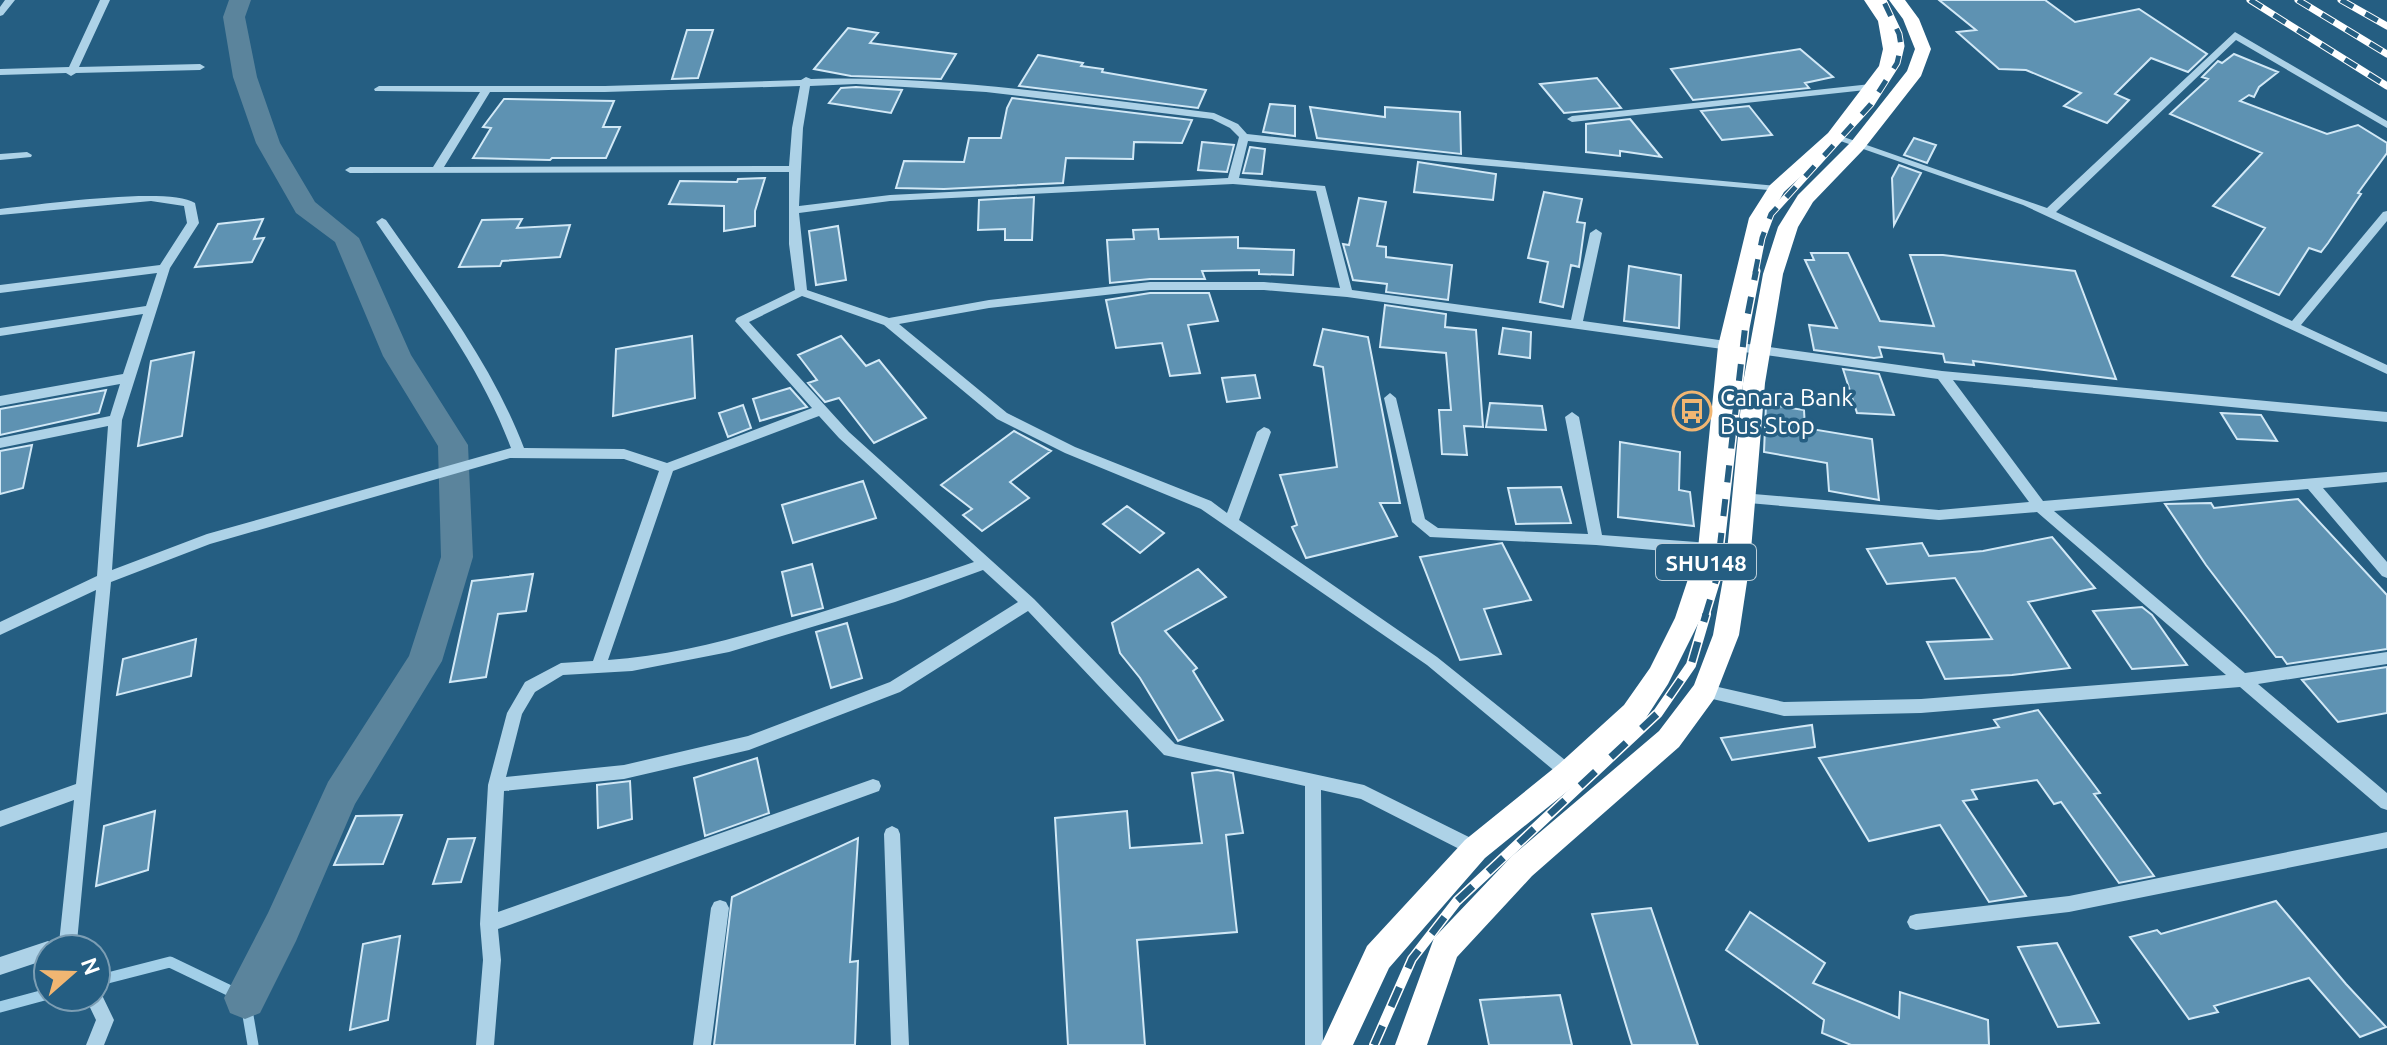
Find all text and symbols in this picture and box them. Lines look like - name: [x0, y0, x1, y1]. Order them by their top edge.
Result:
- place label: Canara Bank Bus Stop: [1720, 384, 1853, 439]
- bus stop icon: Canara Bank Bus Stop: [1671, 390, 1713, 432]
- road number: SHU148: [1656, 544, 1756, 580]
- north arrow: [32, 933, 112, 1013]
- text: N: [77, 954, 106, 978]

